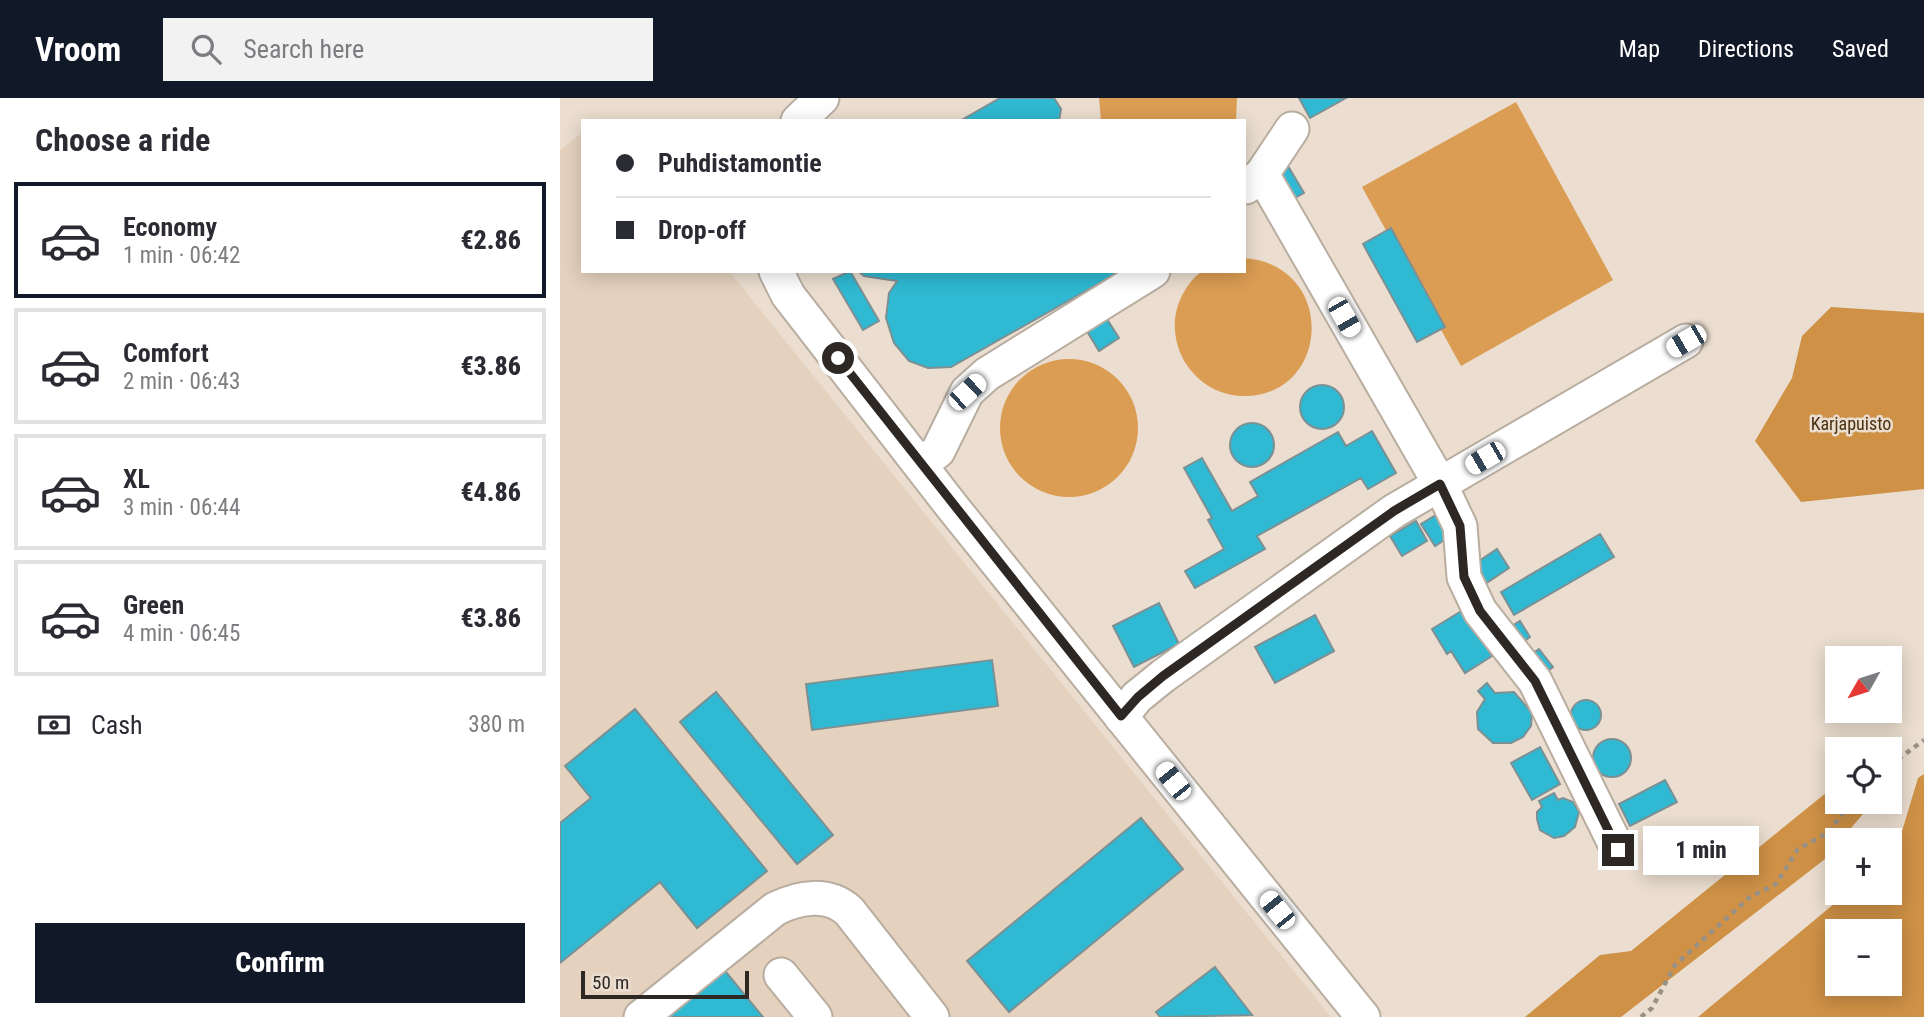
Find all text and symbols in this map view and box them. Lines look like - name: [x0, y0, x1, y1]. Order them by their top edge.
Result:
- search box: [163, 18, 653, 81]
- text: Vroom: [35, 30, 121, 69]
- icon: search: [187, 30, 225, 68]
- text: Search here: [243, 34, 364, 64]
- text: Map: [1619, 35, 1660, 63]
- text: Directions: [1698, 35, 1794, 63]
- text: Saved: [1832, 35, 1889, 63]
- text: Choose a ride: [35, 121, 210, 159]
- text: Puhdistamontie: [658, 148, 822, 178]
- icon: car: [39, 209, 102, 272]
- text: Economy: [123, 212, 217, 242]
- text: Drop-off: [658, 215, 746, 245]
- text: €2.86: [460, 225, 521, 255]
- text: 1 min · 06:42: [123, 242, 240, 269]
- car: [1325, 294, 1364, 340]
- car: [1663, 321, 1710, 361]
- icon: car: [39, 335, 102, 398]
- text: Comfort: [123, 338, 209, 368]
- route start: [822, 342, 854, 374]
- text: €3.86: [460, 351, 521, 381]
- text: 2 min · 06:43: [123, 368, 240, 395]
- car: [945, 370, 990, 414]
- park label: Karjapuisto: [1811, 413, 1891, 434]
- car: [1462, 438, 1509, 478]
- icon: car: [39, 461, 102, 524]
- text: XL: [123, 464, 150, 494]
- text: €4.86: [460, 477, 521, 507]
- text: 3 min · 06:44: [123, 494, 240, 521]
- icon: car: [39, 587, 102, 650]
- text: Green: [123, 590, 184, 620]
- text: €3.86: [460, 603, 521, 633]
- text: 4 min · 06:45: [123, 620, 240, 647]
- north arrow: [1825, 646, 1902, 723]
- map controls: [1825, 646, 1902, 996]
- icon: cash: [35, 706, 73, 744]
- text: Cash: [91, 710, 143, 740]
- text: 380 m: [468, 711, 525, 738]
- button: locate: [1825, 737, 1902, 814]
- car: [1152, 758, 1195, 804]
- callout: 1 min: [1642, 826, 1758, 874]
- button: +: [1825, 828, 1902, 905]
- route end: [1602, 834, 1634, 866]
- text: 1 min: [1675, 837, 1727, 864]
- car: [1256, 887, 1299, 933]
- button: −: [1825, 919, 1902, 996]
- button: Confirm: [35, 923, 525, 1003]
- scale bar: [581, 968, 749, 1000]
- text: 50 m: [592, 971, 629, 994]

